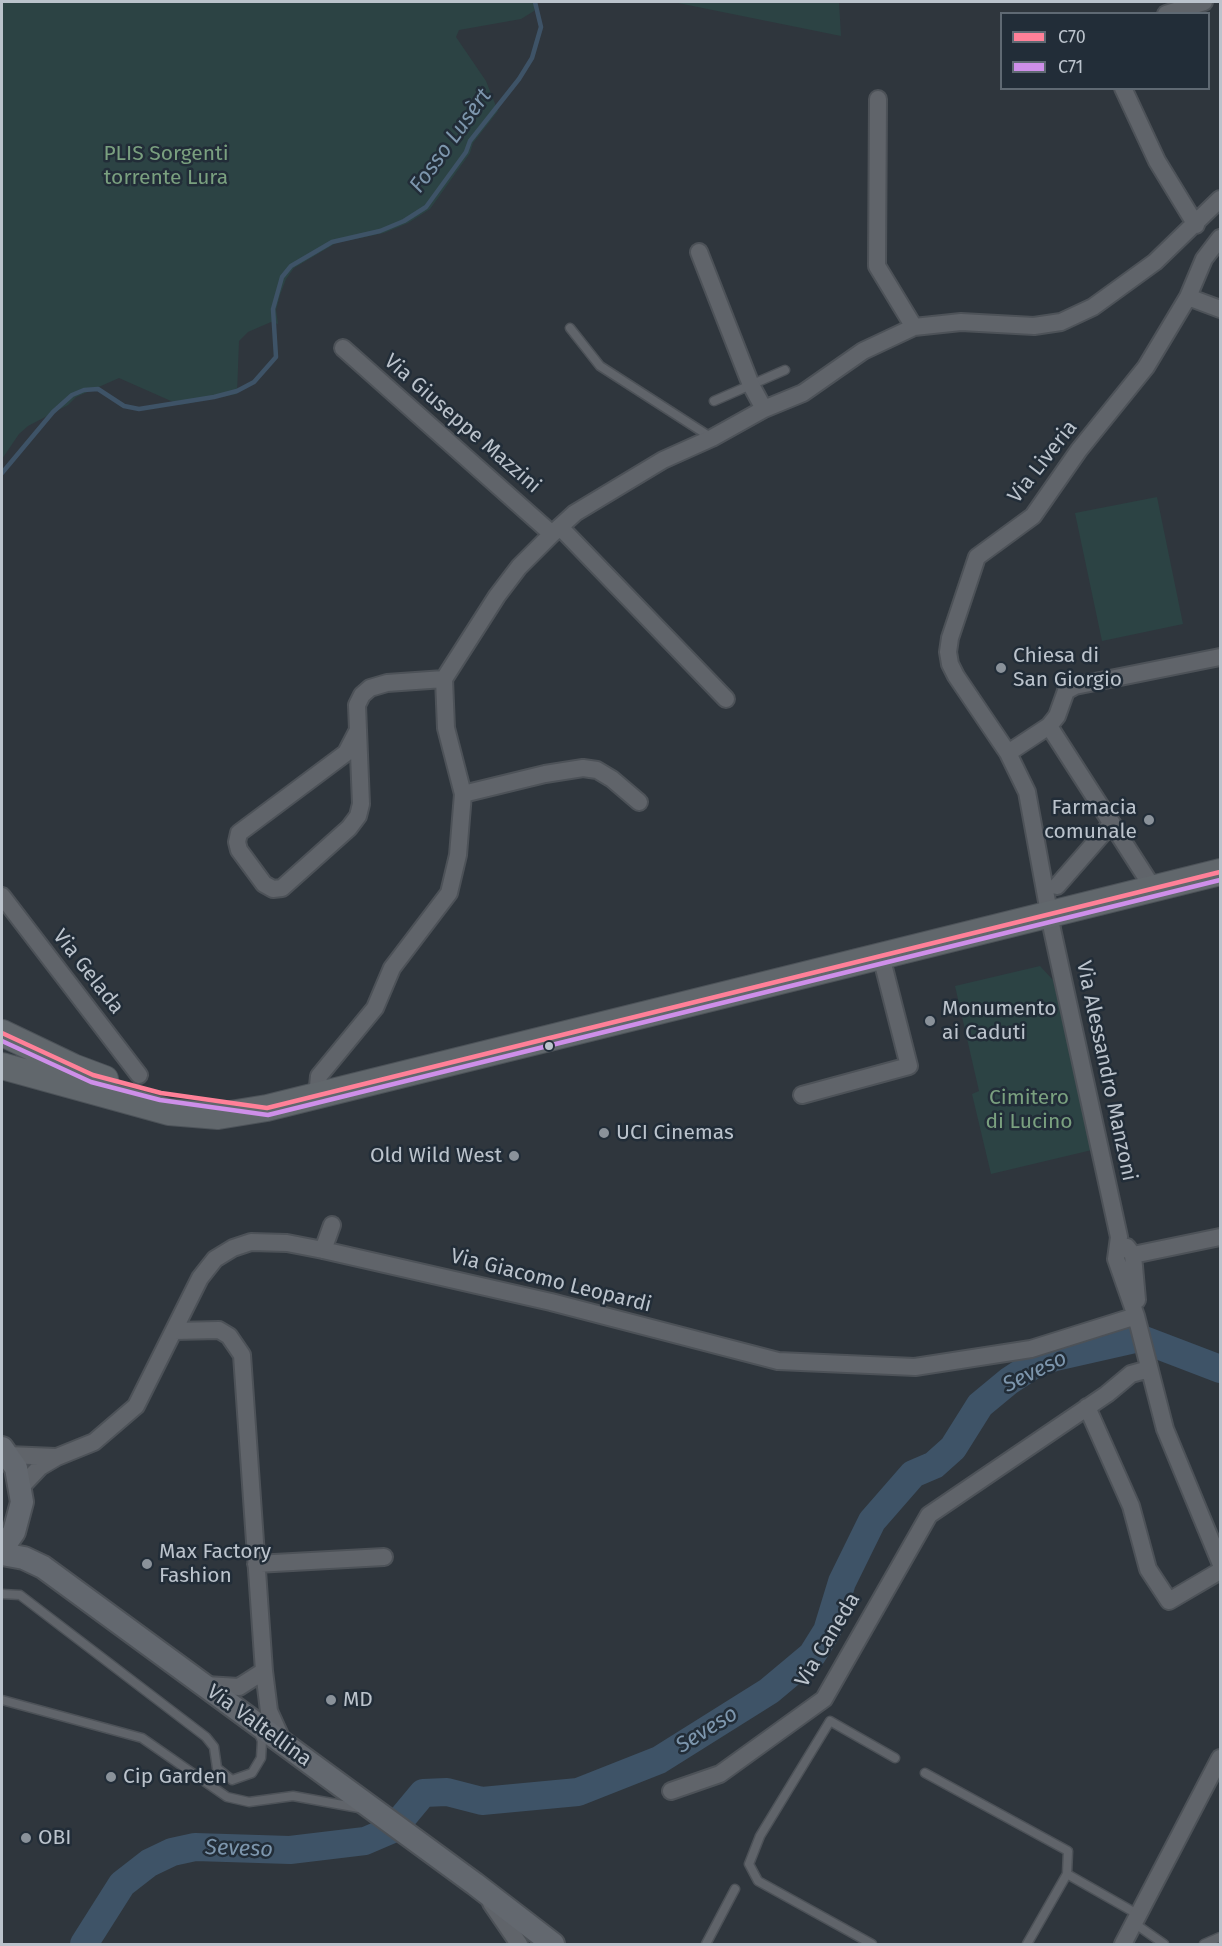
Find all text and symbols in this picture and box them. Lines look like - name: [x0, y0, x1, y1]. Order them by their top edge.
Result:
- legend: [1000, 12, 1210, 90]
- text: C70: [1058, 26, 1086, 48]
- text: C71: [1058, 56, 1083, 78]
- water label: Fosso Lusèrt: [404, 84, 498, 198]
- park label: PLIS Sorgenti torrente Lura: [103, 141, 229, 191]
- street label: Via Giuseppe Mazzini: [378, 349, 546, 499]
- street label: Via Liveria: [1003, 416, 1083, 508]
- place label: Chiesa di San Giorgio: [1013, 643, 1122, 693]
- marker: Chiesa di San Giorgio: [994, 661, 1008, 675]
- place label: Farmacia comunale: [1044, 795, 1137, 845]
- marker: Farmacia comunale: [1142, 813, 1156, 827]
- street label: Via Gelada: [47, 925, 129, 1019]
- street label: Via Alessandro Manzoni: [1070, 959, 1142, 1183]
- place label: Monumento ai Caduti: [942, 996, 1056, 1046]
- marker: Monumento ai Caduti: [923, 1014, 937, 1028]
- unlabelled marker: [543, 1040, 555, 1052]
- park label: Cimitero di Lucino: [986, 1085, 1072, 1135]
- place label: UCI Cinemas: [616, 1120, 734, 1146]
- marker: UCI Cinemas: [597, 1126, 611, 1140]
- place label: Old Wild West: [370, 1143, 502, 1169]
- marker: Old Wild West: [507, 1149, 521, 1163]
- street label: Via Giacomo Leopardi: [448, 1244, 654, 1318]
- water label: Seveso: [999, 1345, 1071, 1399]
- place label: Max Factory Fashion: [159, 1539, 271, 1589]
- marker: Max Factory Fashion: [140, 1557, 154, 1571]
- street label: Via Caneda: [790, 1588, 866, 1692]
- street label: Via Valtellina: [202, 1680, 316, 1772]
- place label: MD: [343, 1687, 373, 1713]
- marker: MD: [324, 1693, 338, 1707]
- water label: Seveso: [671, 1701, 743, 1759]
- place label: Cip Garden: [123, 1764, 227, 1790]
- marker: Cip Garden: [104, 1770, 118, 1784]
- place label: OBI: [38, 1825, 71, 1851]
- marker: OBI: [19, 1831, 33, 1845]
- water label: Seveso: [205, 1835, 273, 1863]

